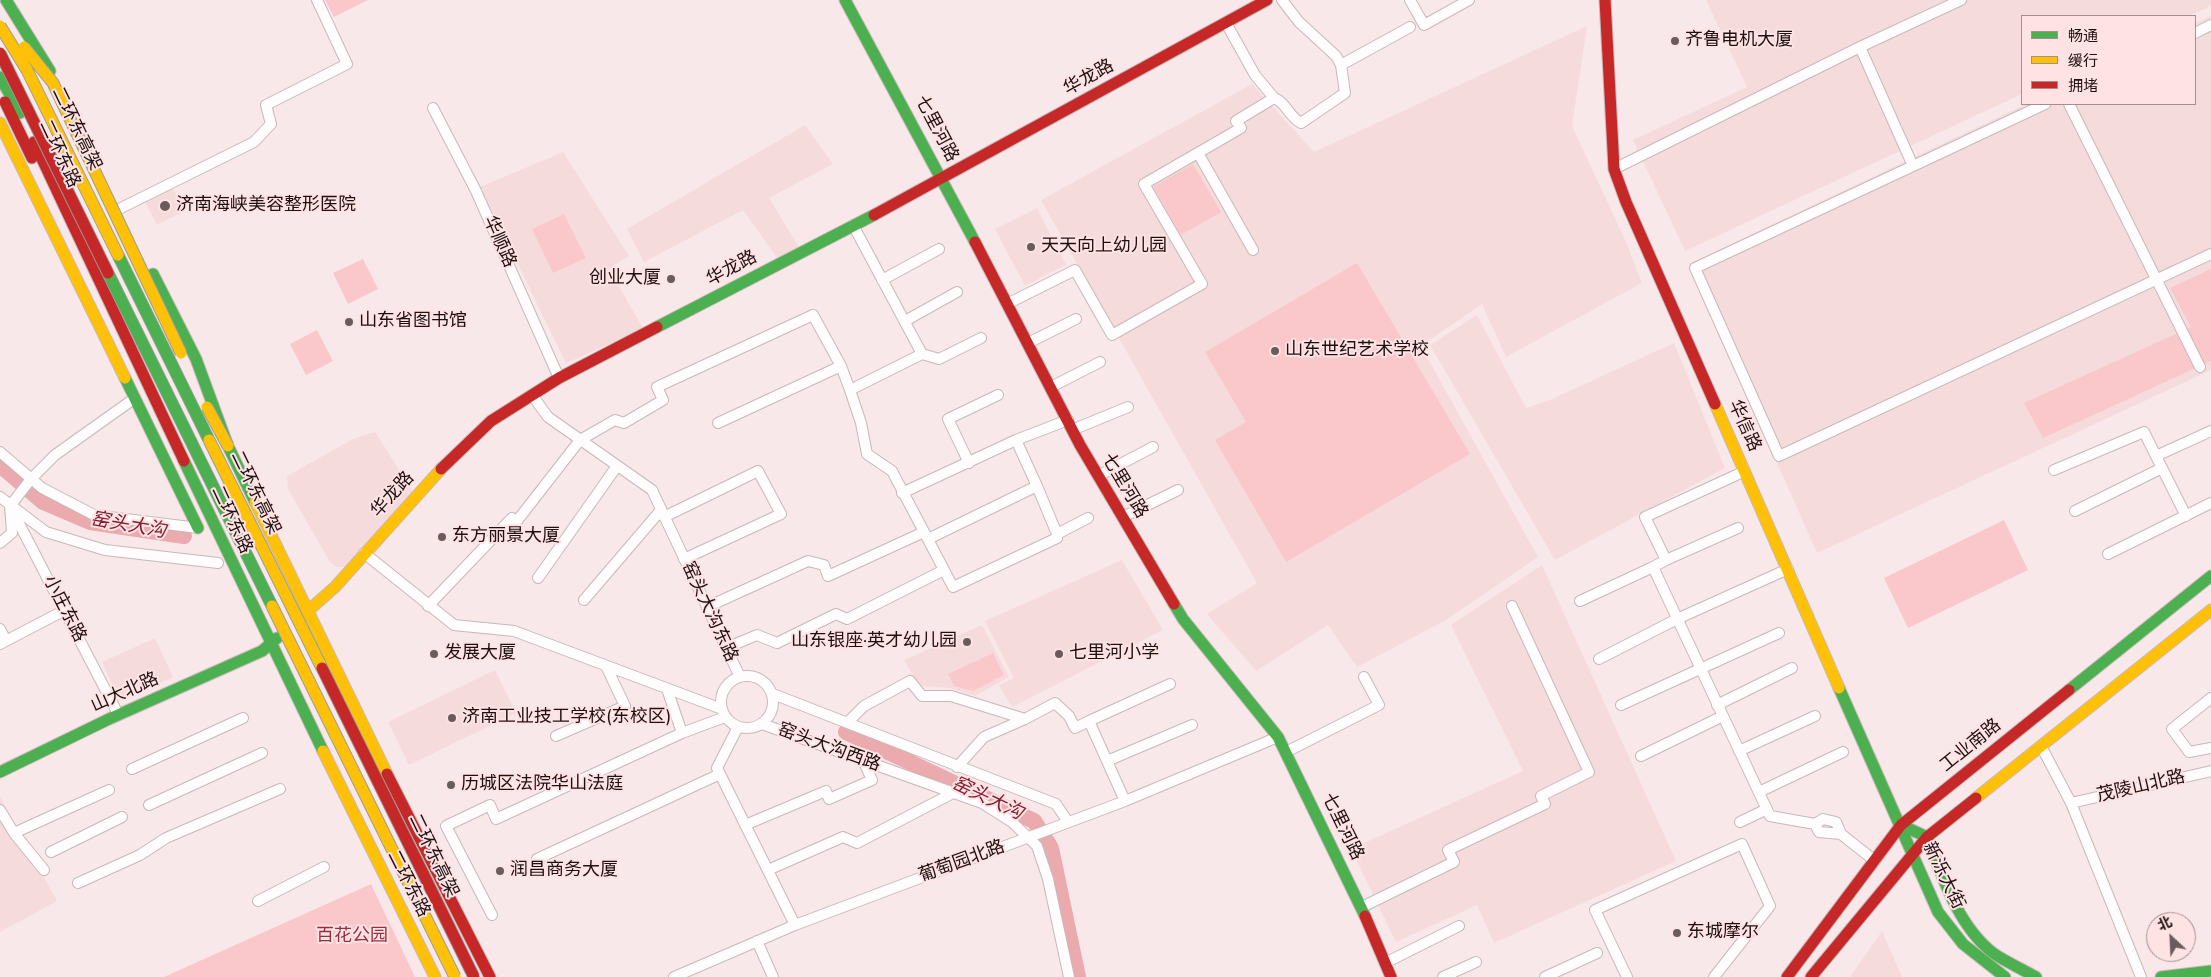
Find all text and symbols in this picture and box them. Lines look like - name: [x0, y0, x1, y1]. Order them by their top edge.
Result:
- legend: [2021, 15, 2196, 105]
- text: 畅通: [2068, 26, 2098, 46]
- place label: 齐鲁电机大厦: [1685, 30, 1793, 52]
- marker: 齐鲁电机大厦: [1669, 35, 1681, 47]
- text: 缓行: [2068, 51, 2098, 71]
- street label: 华龙路: [1060, 55, 1118, 101]
- text: 拥堵: [2068, 76, 2098, 96]
- street label: 二环东高架: [47, 84, 105, 174]
- street label: 七里河路: [910, 92, 962, 166]
- street label: 二环东路: [34, 117, 84, 191]
- place label: 济南海峡美容整形医院: [176, 195, 356, 217]
- marker: 济南海峡美容整形医院: [158, 199, 172, 213]
- street label: 华顺路: [478, 213, 520, 271]
- place label: 天天向上幼儿园: [1041, 236, 1167, 258]
- marker: 天天向上幼儿园: [1025, 241, 1037, 253]
- street label: 华龙路: [703, 247, 761, 291]
- place label: 创业大厦: [589, 268, 661, 290]
- marker: 创业大厦: [665, 273, 677, 285]
- place label: 山东省图书馆: [359, 311, 467, 333]
- marker: 山东省图书馆: [343, 316, 355, 328]
- place label: 山东世纪艺术学校: [1285, 340, 1429, 362]
- marker: 山东世纪艺术学校: [1269, 345, 1281, 357]
- street label: 华信路: [1723, 397, 1765, 455]
- street label: 二环东高架: [226, 448, 284, 538]
- street label: 七里河路: [1096, 450, 1152, 522]
- street label: 华龙路: [367, 468, 419, 522]
- street label: 二环东路: [206, 483, 256, 557]
- water label: 窑头大沟: [89, 508, 167, 544]
- place label: 东方丽景大厦: [452, 526, 560, 548]
- marker: 东方丽景大厦: [436, 531, 448, 543]
- street label: 窑头大沟东路: [676, 558, 742, 666]
- street label: 小庄东路: [38, 572, 90, 646]
- place label: 山东银座·英才幼儿园: [791, 631, 957, 653]
- marker: 山东银座·英才幼儿园: [961, 636, 973, 648]
- place label: 发展大厦: [444, 643, 516, 665]
- place label: 七里河小学: [1069, 643, 1159, 665]
- marker: 发展大厦: [428, 648, 440, 660]
- marker: 七里河小学: [1053, 648, 1065, 660]
- street label: 山大北路: [88, 668, 162, 718]
- place label: 济南工业技工学校(东校区): [462, 707, 671, 729]
- marker: 济南工业技工学校(东校区): [446, 712, 458, 724]
- street label: 工业南路: [1936, 715, 2006, 777]
- street label: 窑头大沟西路: [775, 719, 883, 777]
- street label: 茂陵山北路: [2095, 766, 2187, 808]
- water label: 窑头大沟: [948, 773, 1026, 825]
- place label: 历城区法院华山法庭: [461, 774, 623, 796]
- marker: 历城区法院华山法庭: [445, 779, 457, 791]
- street label: 七里河路: [1317, 790, 1367, 864]
- street label: 二环东高架: [404, 811, 462, 901]
- street label: 葡萄园北路: [916, 836, 1008, 888]
- street label: 新泺大街: [1918, 839, 1968, 913]
- street label: 二环东路: [382, 847, 434, 921]
- place label: 润昌商务大厦: [510, 860, 618, 882]
- marker: 润昌商务大厦: [494, 865, 506, 877]
- north arrow: [2146, 912, 2196, 962]
- text: 北: [2155, 912, 2175, 935]
- place label: 东城摩尔: [1687, 922, 1759, 944]
- park label: 百花公园: [316, 926, 388, 948]
- marker: 东城摩尔: [1671, 927, 1683, 939]

